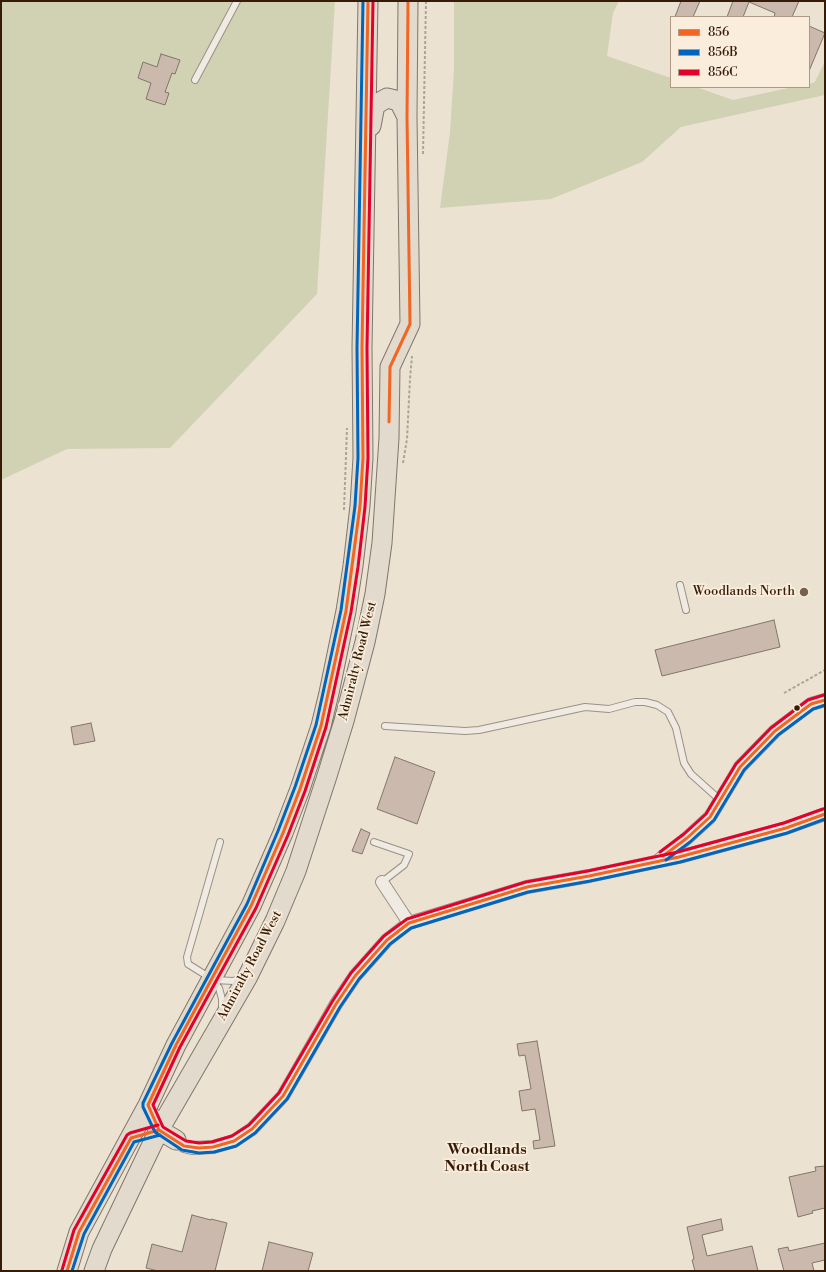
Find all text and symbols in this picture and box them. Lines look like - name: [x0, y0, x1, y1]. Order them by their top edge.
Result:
- legend: [670, 16, 810, 88]
- text: 856: [708, 25, 729, 40]
- text: 856B: [708, 45, 738, 60]
- text: 856C: [708, 65, 737, 80]
- place label: Woodlands North: [693, 584, 795, 600]
- marker: Woodlands North: [798, 586, 810, 598]
- street label: Admiralty Road West: [336, 600, 380, 722]
- unlabelled marker: [792, 703, 802, 713]
- street label: Admiralty Road West: [214, 908, 286, 1024]
- district label: Woodlands North Coast: [444, 1141, 530, 1176]

